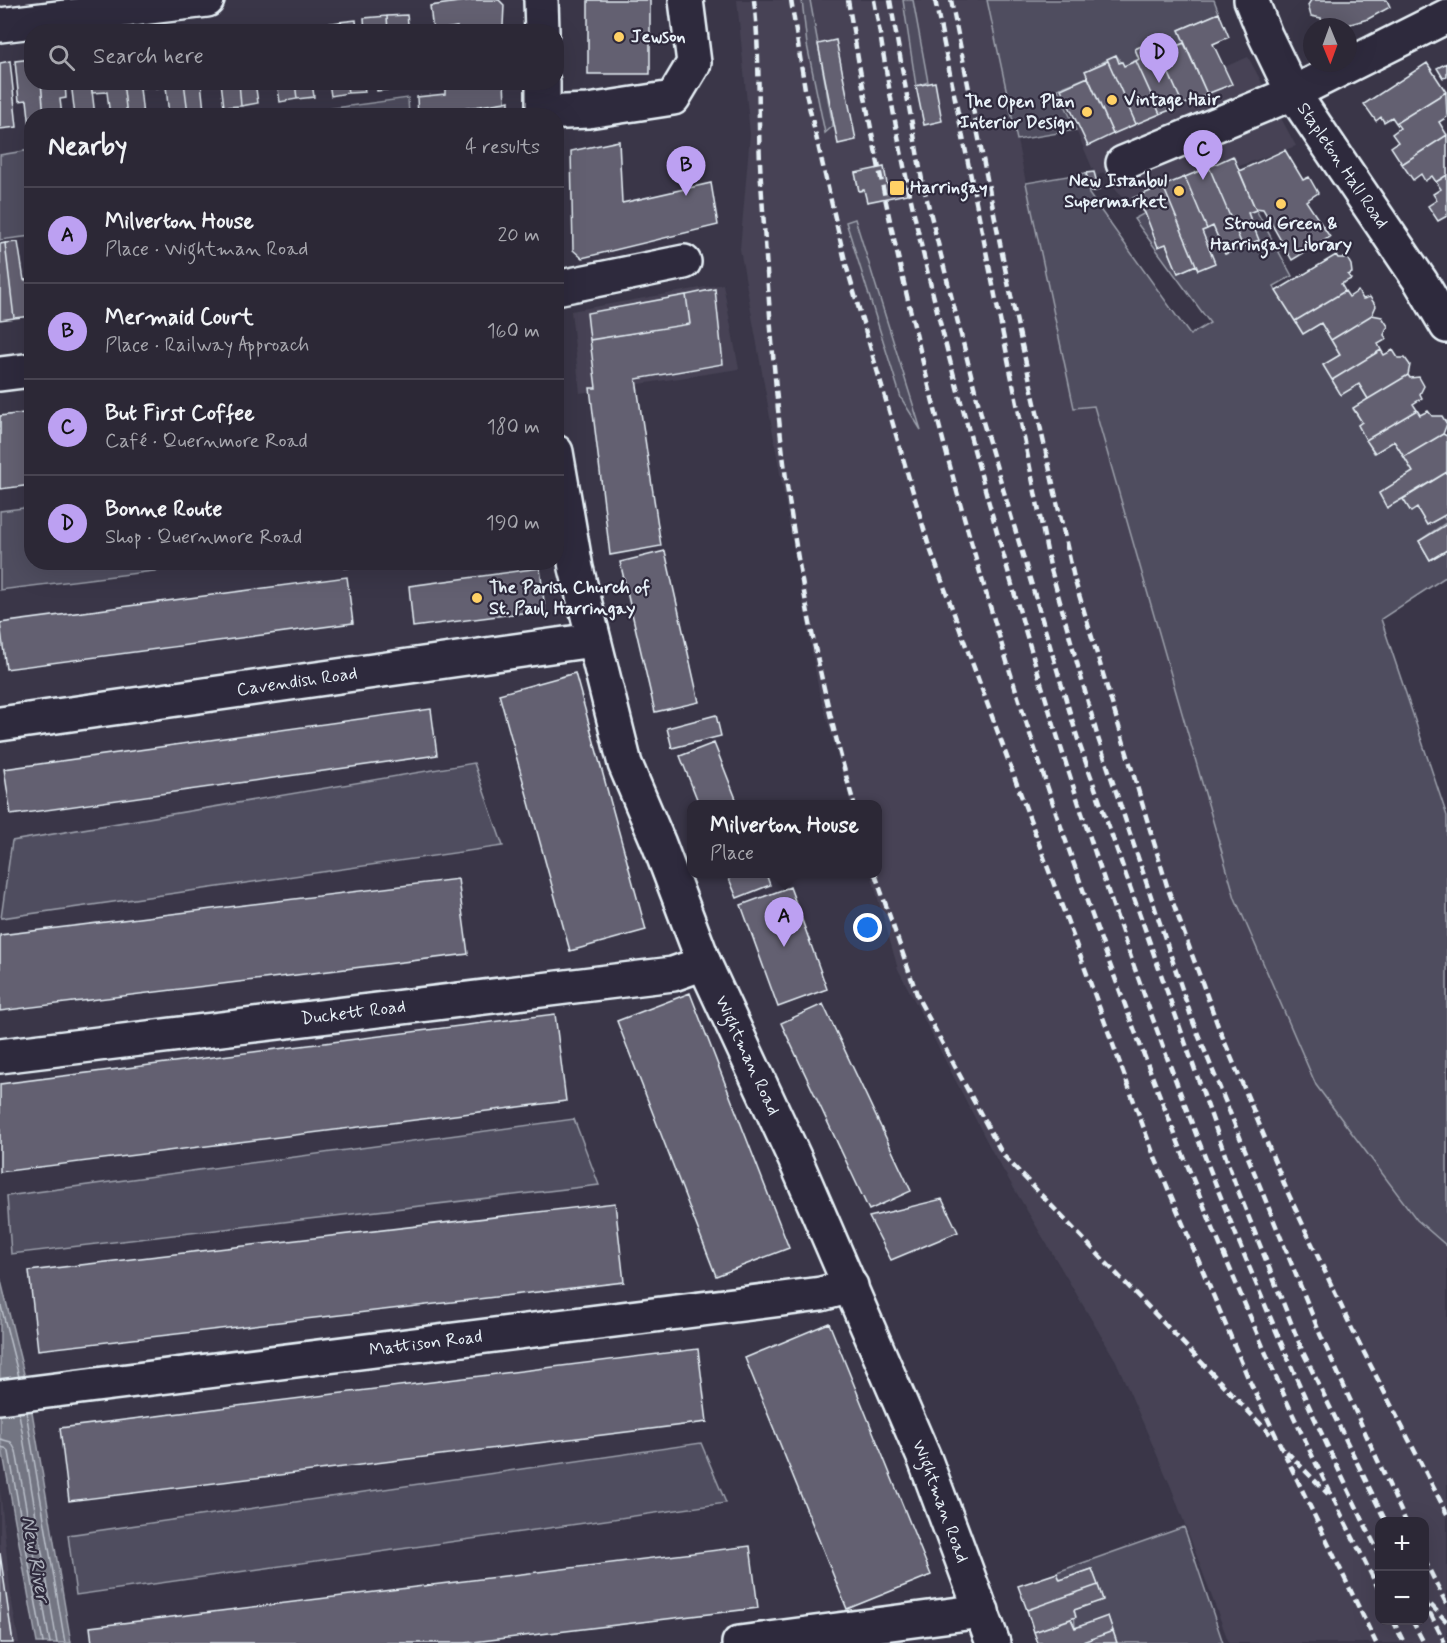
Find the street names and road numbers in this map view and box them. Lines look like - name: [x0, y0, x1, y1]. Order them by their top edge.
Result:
- street label: Stapleton Hall Road: [1291, 98, 1394, 234]
- street label: Cavendish Road: [235, 662, 359, 702]
- street label: Wightman Road: [709, 992, 785, 1119]
- street label: Duckett Road: [300, 995, 407, 1031]
- street label: Mattison Road: [368, 1325, 484, 1363]
- street label: Wightman Road: [906, 1436, 974, 1566]

